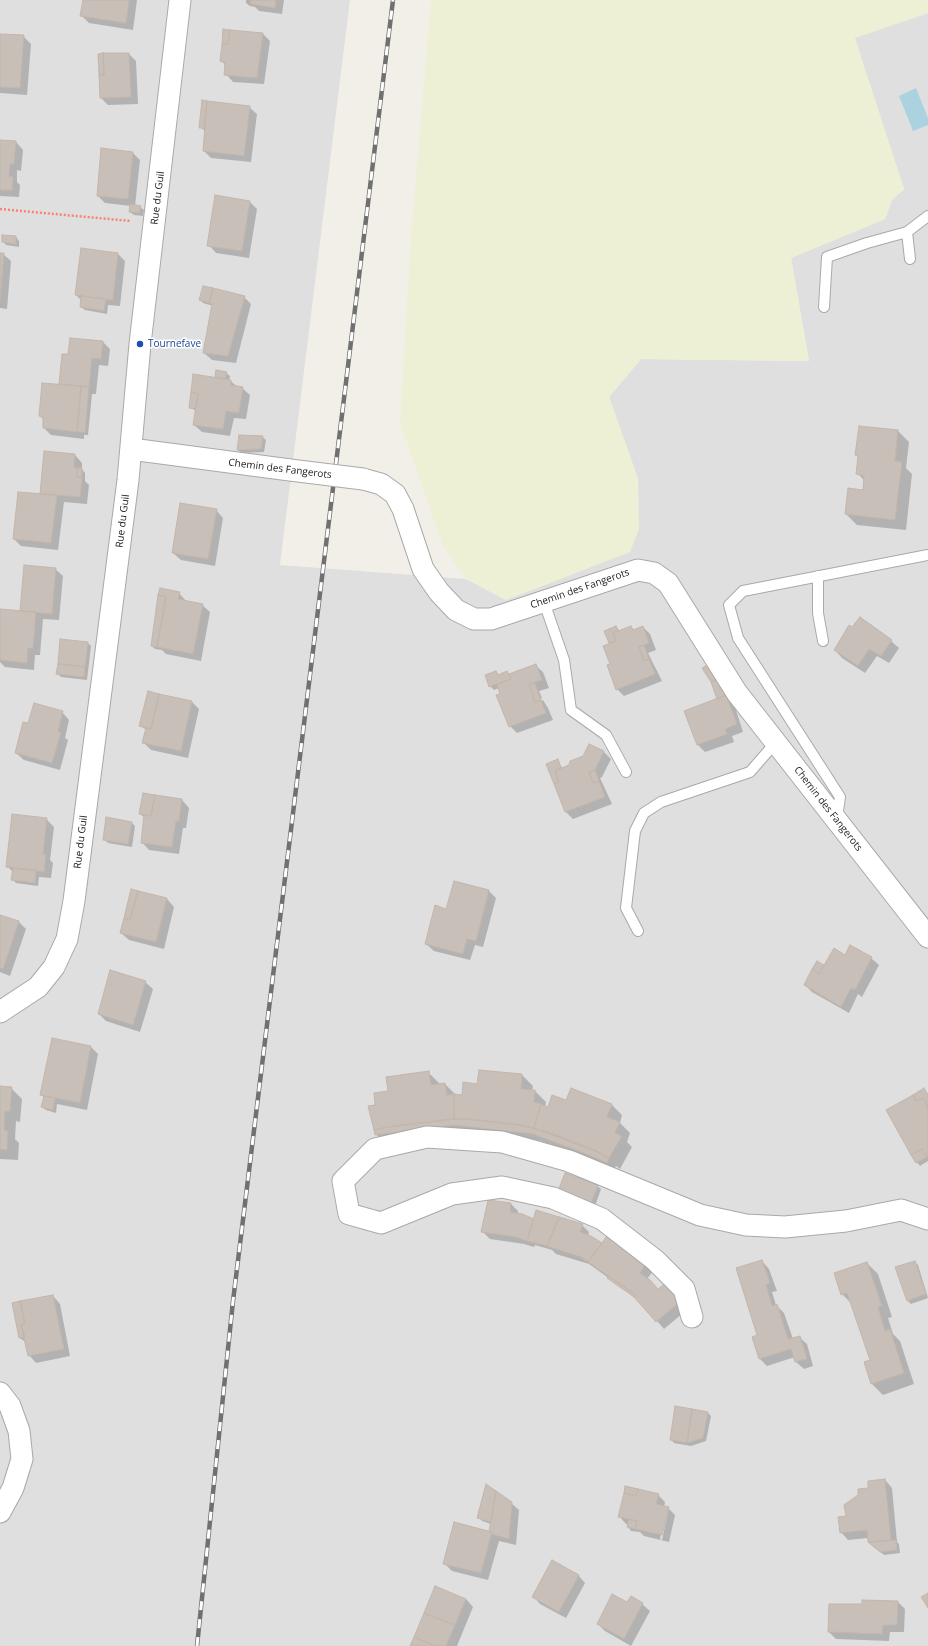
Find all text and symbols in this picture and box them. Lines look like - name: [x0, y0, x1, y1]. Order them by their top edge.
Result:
- street label: Rue du Guil: [149, 171, 167, 225]
- place label: Tournefave: [148, 338, 201, 350]
- marker: Tournefave: [135, 339, 145, 349]
- street label: Chemin des Fangerots: [228, 457, 332, 481]
- street label: Rue du Guil: [114, 494, 132, 548]
- street label: Chemin des Fangerots: [529, 566, 631, 612]
- street label: Chemin des Fangerots: [791, 764, 865, 854]
- street label: Rue du Guil: [72, 815, 90, 869]

